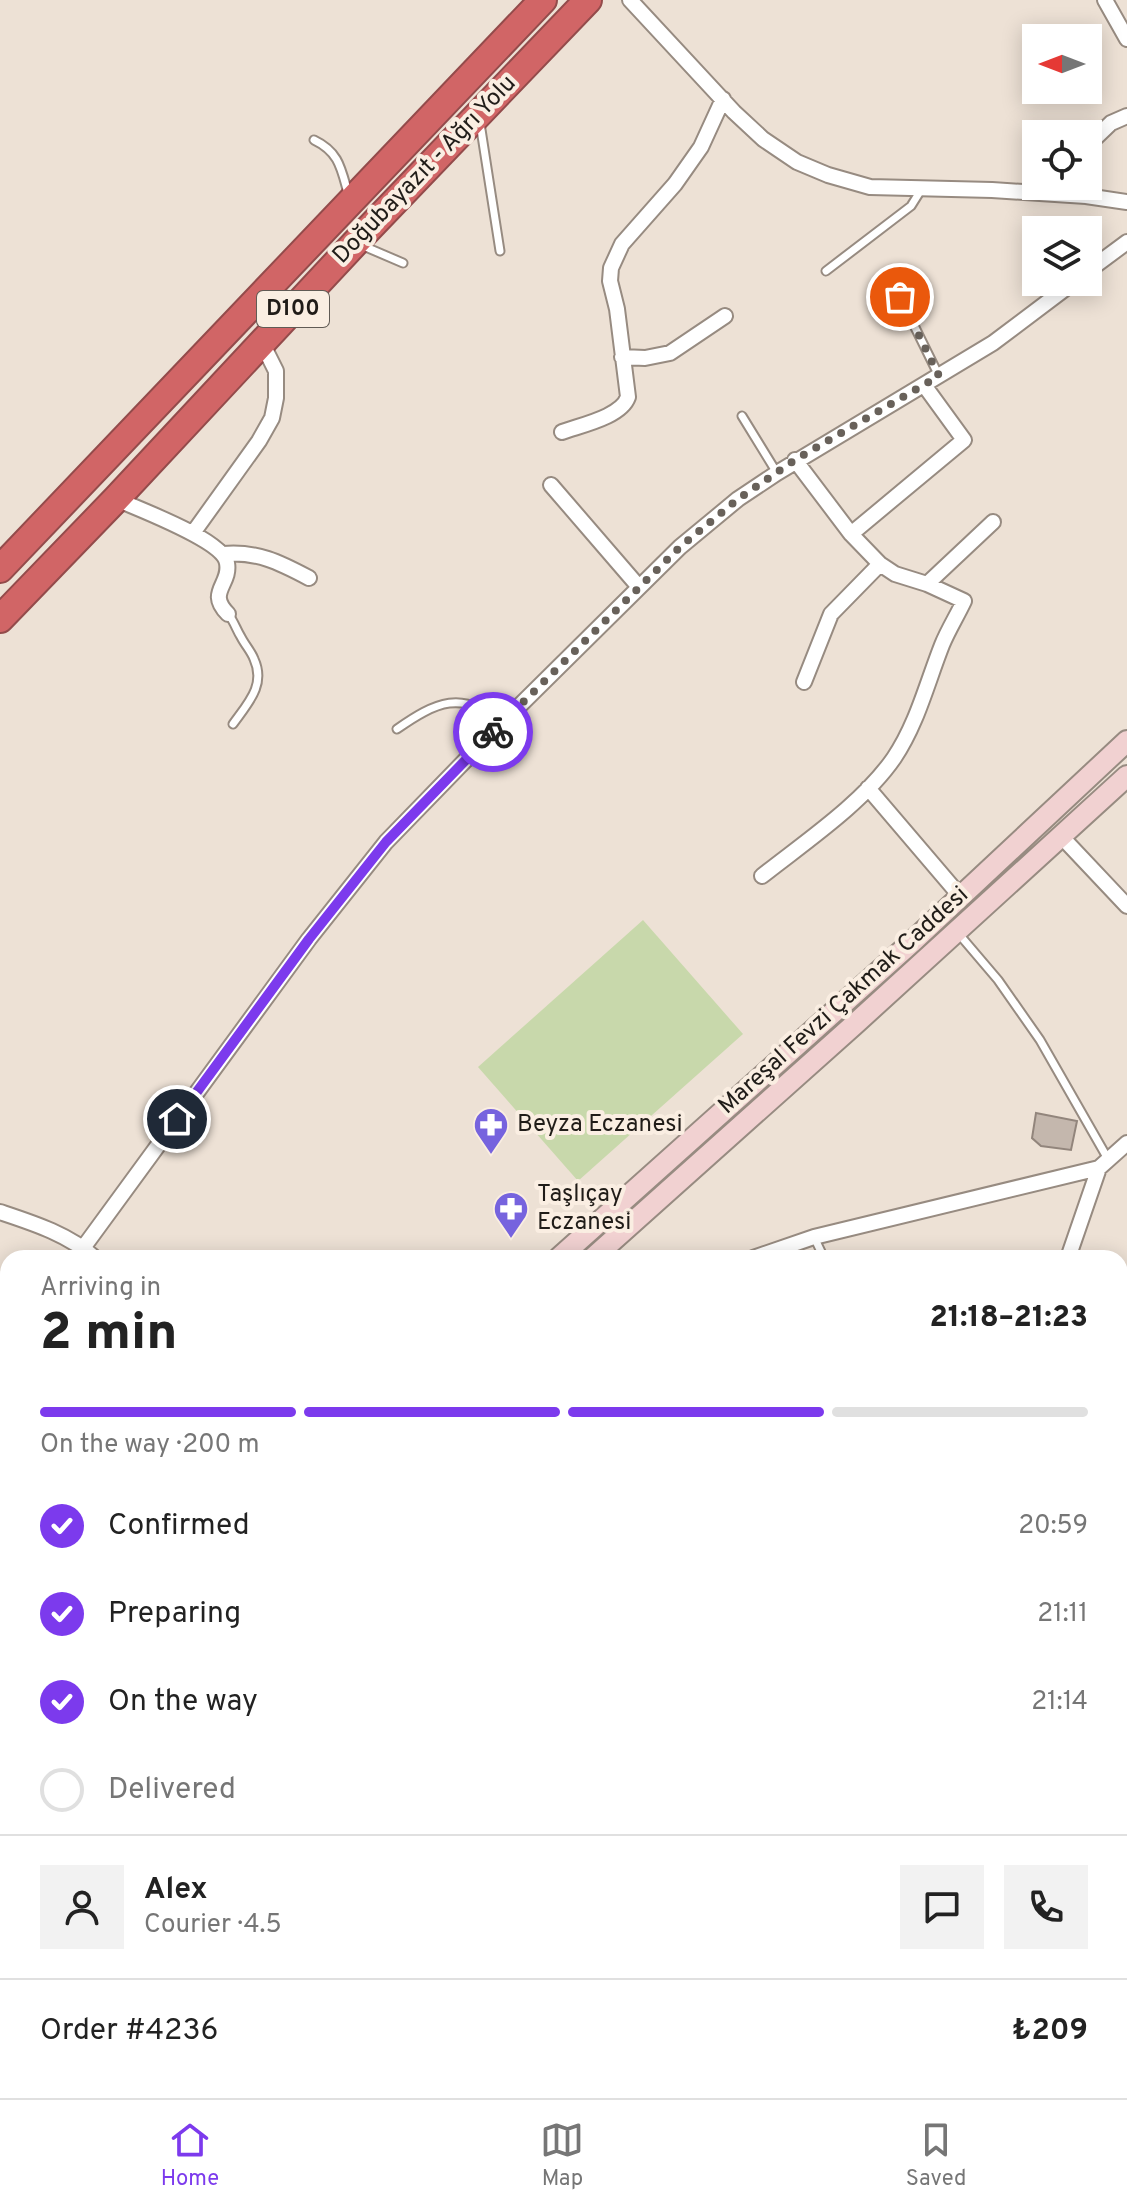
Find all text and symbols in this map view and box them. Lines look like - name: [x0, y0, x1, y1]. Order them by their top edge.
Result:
- north arrow: [1022, 24, 1102, 104]
- map controls: [1022, 24, 1102, 296]
- street label: Doğubayazıt - Ağrı Yolu: [327, 69, 523, 271]
- button: locate: [1022, 120, 1102, 200]
- button: layers: [1022, 216, 1102, 296]
- pin: [866, 263, 934, 331]
- icon: bag: [878, 275, 922, 319]
- road number: D100: [257, 291, 329, 327]
- courier: [453, 692, 533, 772]
- icon: bike: [471, 710, 515, 754]
- street label: Mareşal Fevzi Çakmak Caddesi: [713, 881, 975, 1121]
- pin: [143, 1085, 211, 1153]
- icon: home: [155, 1097, 199, 1141]
- pharmacy icon: Beyza Eczanesi: [472, 1106, 510, 1156]
- place label: Beyza Eczanesi: [517, 1110, 682, 1140]
- place label: Taşlıçay Eczanesi: [537, 1180, 631, 1238]
- pharmacy icon: Taşlıçay Eczanesi: [492, 1190, 530, 1240]
- text: Arriving in: [40, 1272, 161, 1305]
- text: 21:18–21:23: [929, 1300, 1088, 1337]
- text: 2 min: [40, 1302, 178, 1368]
- text: On the way · 200 m: [40, 1429, 259, 1462]
- icon: check: [40, 1504, 84, 1548]
- text: Confirmed: [108, 1508, 250, 1545]
- text: 20:59: [1018, 1510, 1088, 1543]
- icon: check: [40, 1592, 84, 1636]
- text: Preparing: [108, 1596, 241, 1633]
- text: 21:11: [1037, 1598, 1088, 1631]
- icon: check: [40, 1680, 84, 1724]
- text: On the way: [108, 1684, 258, 1721]
- text: 21:14: [1031, 1686, 1088, 1719]
- text: Delivered: [108, 1772, 236, 1809]
- button: person: [40, 1865, 124, 1949]
- button: chat: [900, 1865, 984, 1949]
- button: phone: [1004, 1865, 1088, 1949]
- text: Alex: [144, 1872, 208, 1909]
- text: Courier · 4.5: [144, 1909, 282, 1942]
- text: Order #4236: [40, 2013, 218, 2050]
- text: ₺209: [1012, 2013, 1088, 2050]
- tab: Home: [161, 2118, 219, 2193]
- tab: Map: [540, 2118, 584, 2193]
- tab: Saved: [906, 2118, 966, 2193]

